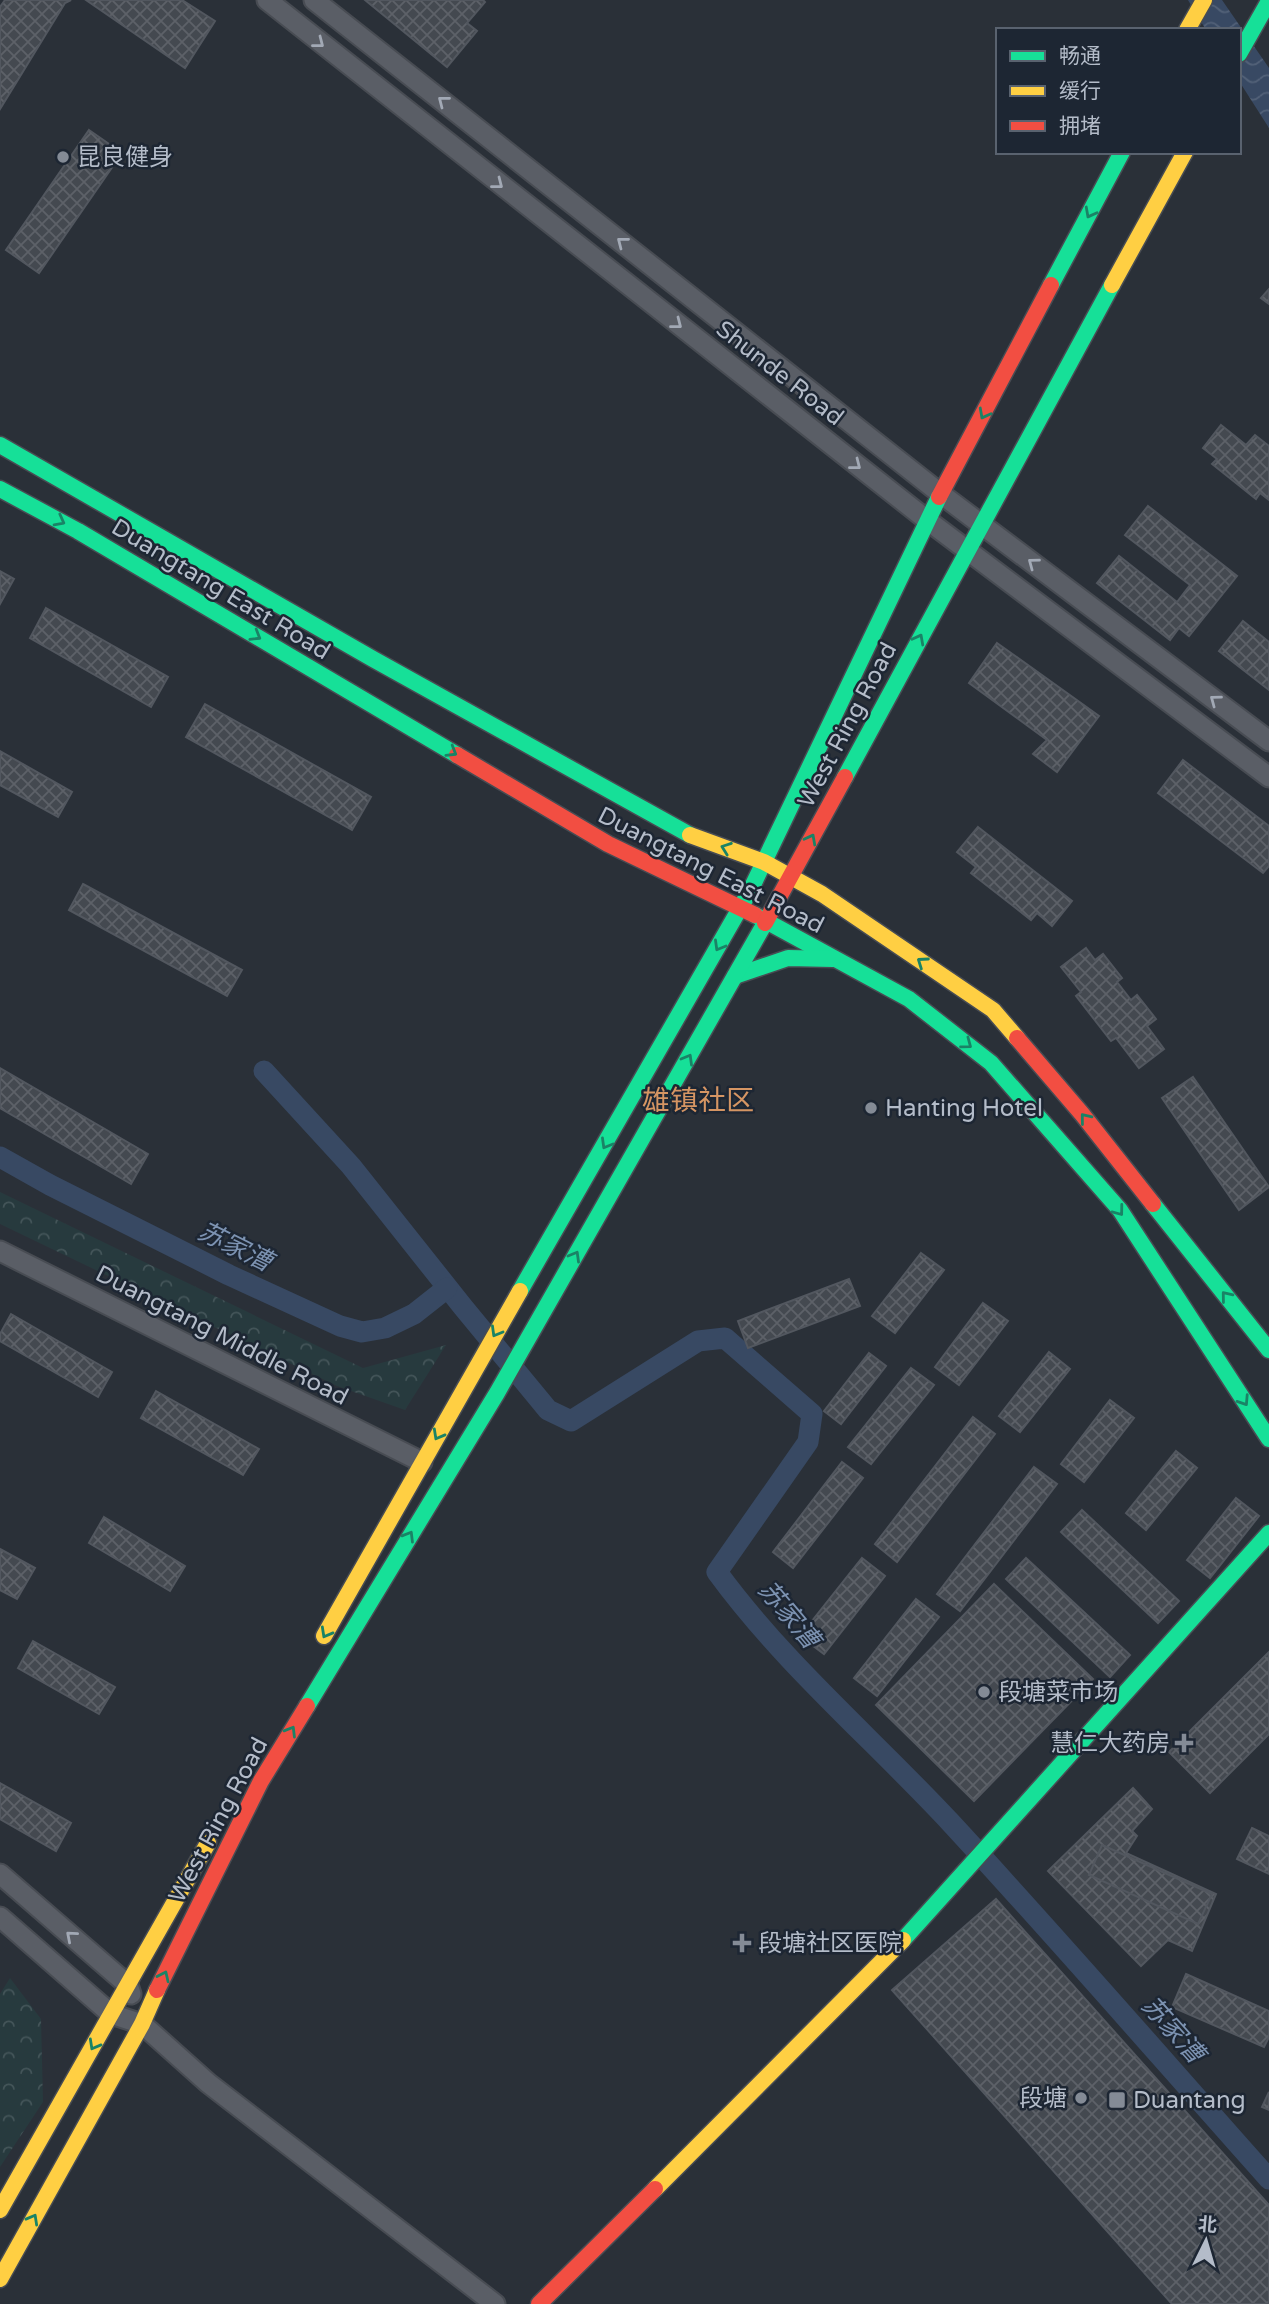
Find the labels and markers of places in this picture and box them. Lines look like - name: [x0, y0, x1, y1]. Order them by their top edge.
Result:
- place label: 昆良健身: [77, 143, 173, 172]
- marker: 昆良健身: [55, 149, 71, 165]
- place label: Hanting Hotel: [885, 1094, 1043, 1123]
- marker: Hanting Hotel: [863, 1100, 879, 1116]
- place label: 段塘菜市场: [998, 1678, 1118, 1707]
- marker: 段塘菜市场: [976, 1684, 992, 1700]
- place label: 慧仁大药房: [1050, 1729, 1170, 1758]
- marker: 慧仁大药房: [1176, 1735, 1192, 1751]
- place label: 段塘社区医院: [758, 1929, 902, 1958]
- marker: 段塘社区医院: [732, 1933, 752, 1953]
- place label: 段塘: [1019, 2084, 1067, 2113]
- place label: Duantang: [1133, 2086, 1246, 2115]
- marker: 段塘: [1073, 2090, 1089, 2106]
- marker: Duantang: [1107, 2090, 1127, 2110]

